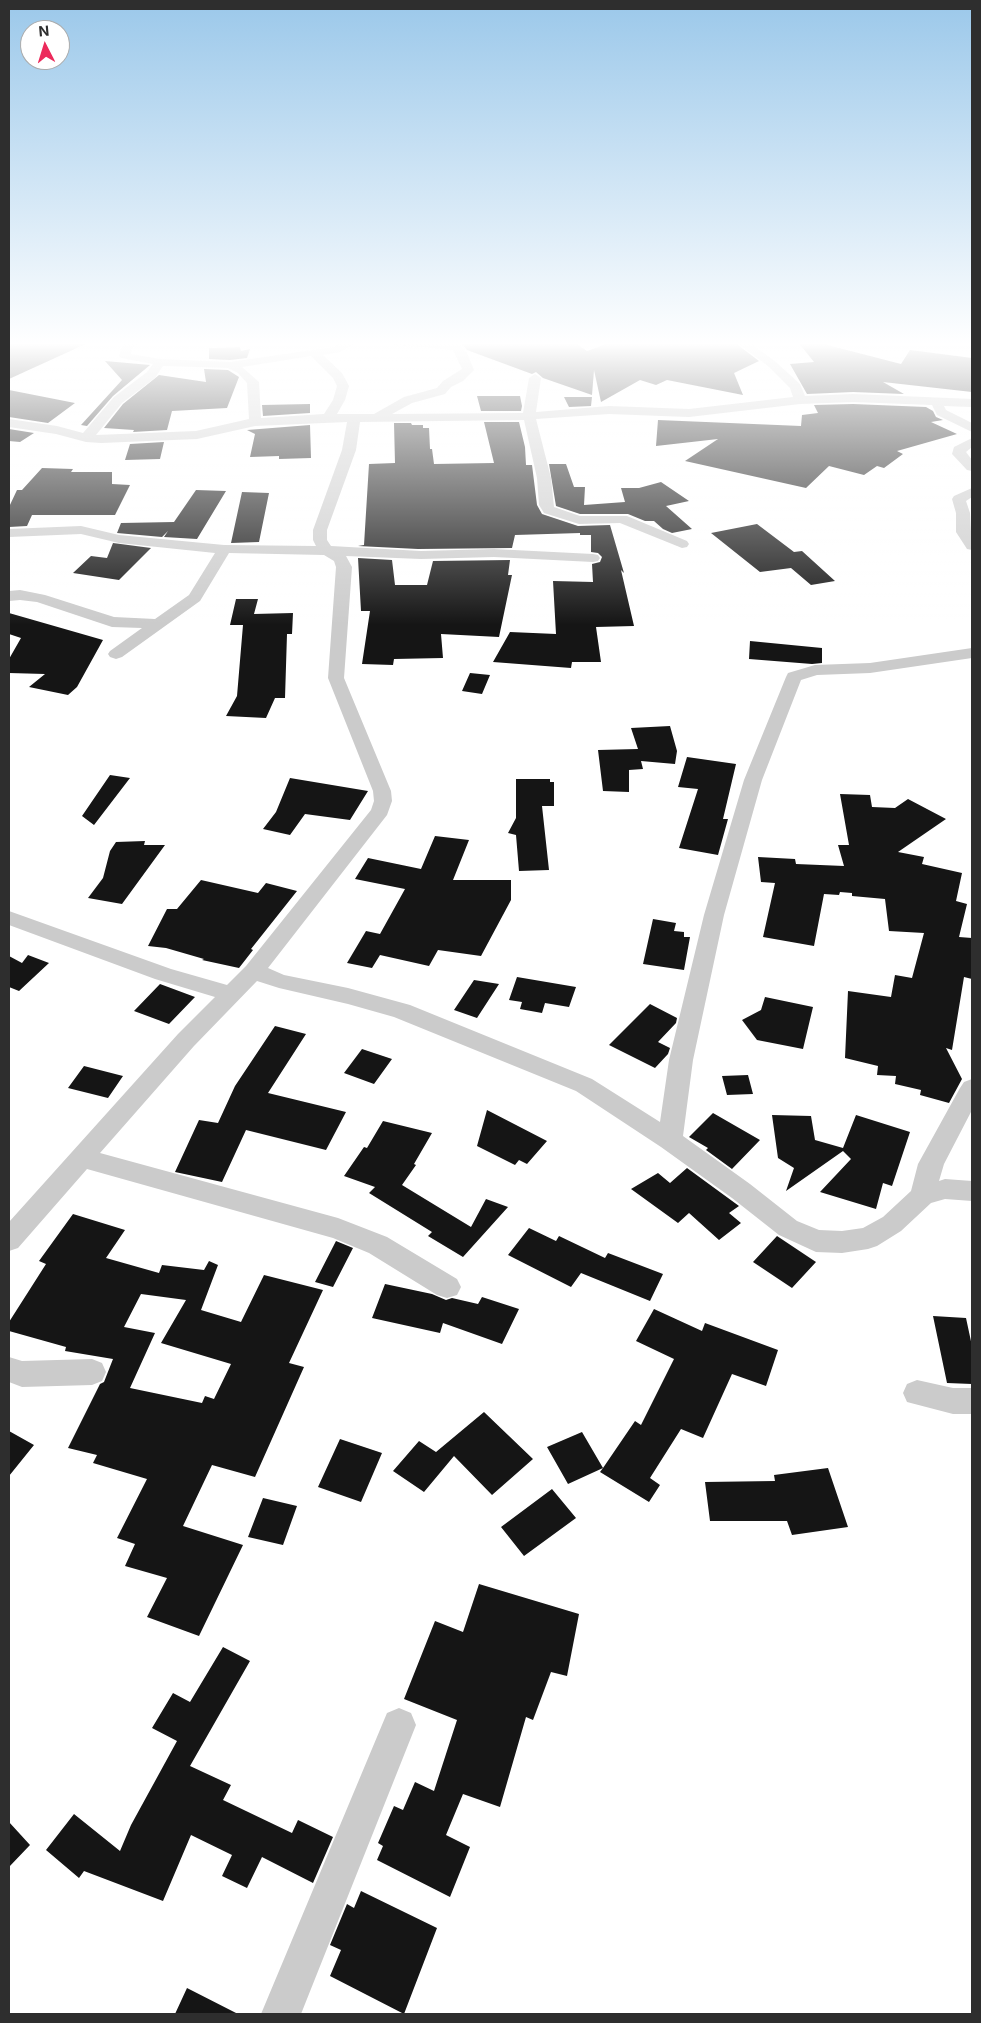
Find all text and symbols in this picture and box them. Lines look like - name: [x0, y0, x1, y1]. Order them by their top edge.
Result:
- north arrow: [20, 20, 70, 70]
- text: N: [38, 22, 50, 39]

